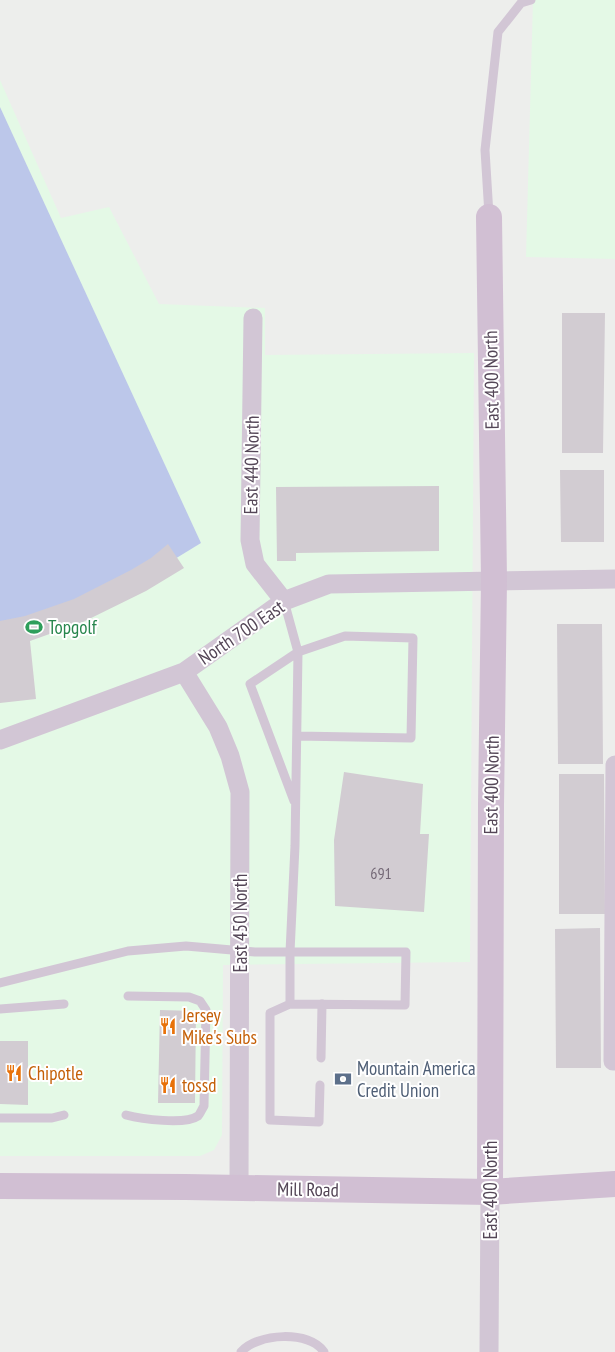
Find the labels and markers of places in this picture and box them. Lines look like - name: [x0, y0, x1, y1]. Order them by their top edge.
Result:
- place label: Topgolf: [48, 615, 98, 639]
- sports icon: Topgolf: [24, 617, 44, 637]
- place label: Jersey Mike's Subs: [181, 1003, 257, 1049]
- restaurant icon: Jersey Mike's Subs: [158, 1016, 178, 1036]
- place label: Mountain America Credit Union: [357, 1056, 476, 1102]
- place label: Chipotle: [28, 1061, 83, 1085]
- restaurant icon: Chipotle: [4, 1063, 24, 1083]
- bank icon: Mountain America Credit Union: [333, 1069, 353, 1089]
- place label: tossd: [182, 1073, 216, 1097]
- restaurant icon: tossd: [158, 1075, 178, 1095]

